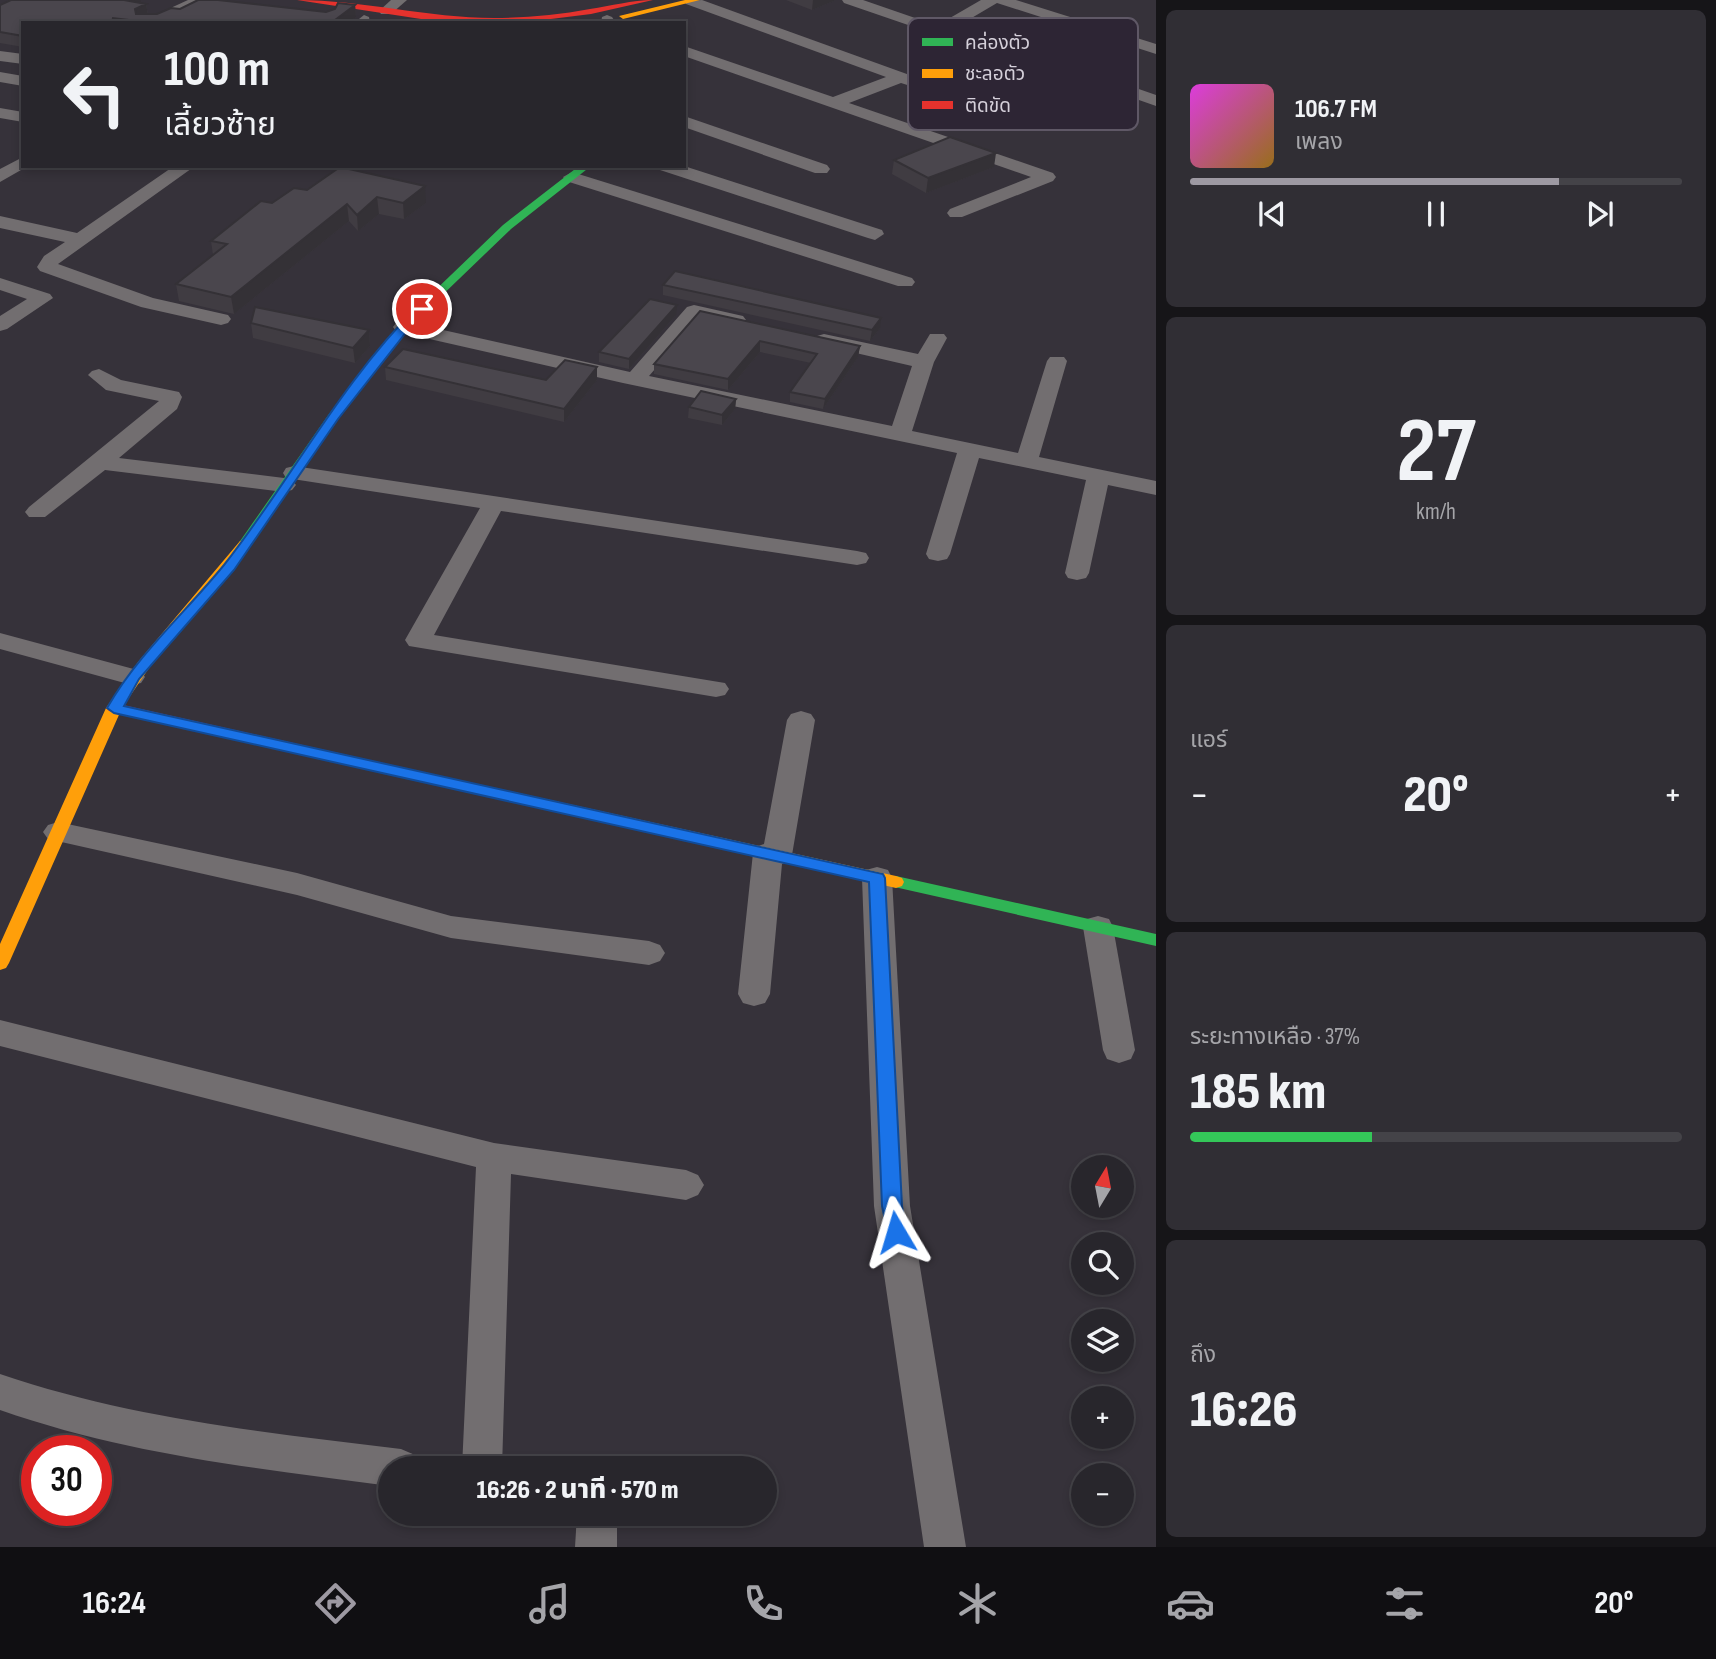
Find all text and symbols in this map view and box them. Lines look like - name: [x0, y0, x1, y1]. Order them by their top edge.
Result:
- legend: [908, 18, 1138, 130]
- text: คล่องตัว: [965, 31, 1030, 55]
- text: 100 m: [164, 41, 270, 100]
- icon: left: [49, 49, 140, 140]
- text: ชะลอตัว: [965, 63, 1025, 86]
- text: 106.7 FM: [1295, 94, 1377, 125]
- text: ติดขัด: [965, 95, 1011, 118]
- text: เลี้ยวซ้าย: [164, 106, 276, 145]
- text: เพลง: [1295, 128, 1343, 156]
- icon: previous: [1253, 195, 1291, 233]
- icon: pause: [1417, 195, 1455, 233]
- icon: next: [1581, 195, 1619, 233]
- pin: [392, 279, 452, 339]
- icon: arrive: [403, 290, 441, 328]
- text: 27: [1396, 398, 1476, 507]
- text: km/h: [1416, 498, 1456, 526]
- text: แอร์: [1190, 726, 1227, 754]
- text: 20°: [1403, 764, 1469, 827]
- text: −: [1190, 773, 1209, 818]
- text: +: [1663, 773, 1682, 818]
- text: ระยะทางเหลือ · 37%: [1190, 1023, 1360, 1051]
- text: 185 km: [1190, 1061, 1326, 1124]
- north arrow: [1071, 1155, 1134, 1218]
- map controls: [1071, 1155, 1134, 1526]
- position arrow: [859, 1195, 933, 1269]
- button: search: [1071, 1232, 1134, 1295]
- button: layers: [1071, 1309, 1134, 1372]
- text: ถึง: [1190, 1341, 1216, 1369]
- text: 16:26: [1190, 1379, 1298, 1442]
- button: +: [1071, 1386, 1134, 1449]
- speed limit sign: 30: [21, 1435, 112, 1526]
- button: −: [1071, 1463, 1134, 1526]
- text: 16:26 · 2 นาที · 570 m: [476, 1475, 679, 1506]
- icon: directions: [311, 1579, 360, 1628]
- icon: music: [525, 1579, 574, 1628]
- icon: phone: [739, 1579, 788, 1628]
- icon: climate: [953, 1579, 1002, 1628]
- icon: car: [1166, 1579, 1215, 1628]
- icon: filters: [1380, 1579, 1429, 1628]
- text: 16:24: [82, 1584, 146, 1623]
- text: 20°: [1594, 1584, 1633, 1623]

